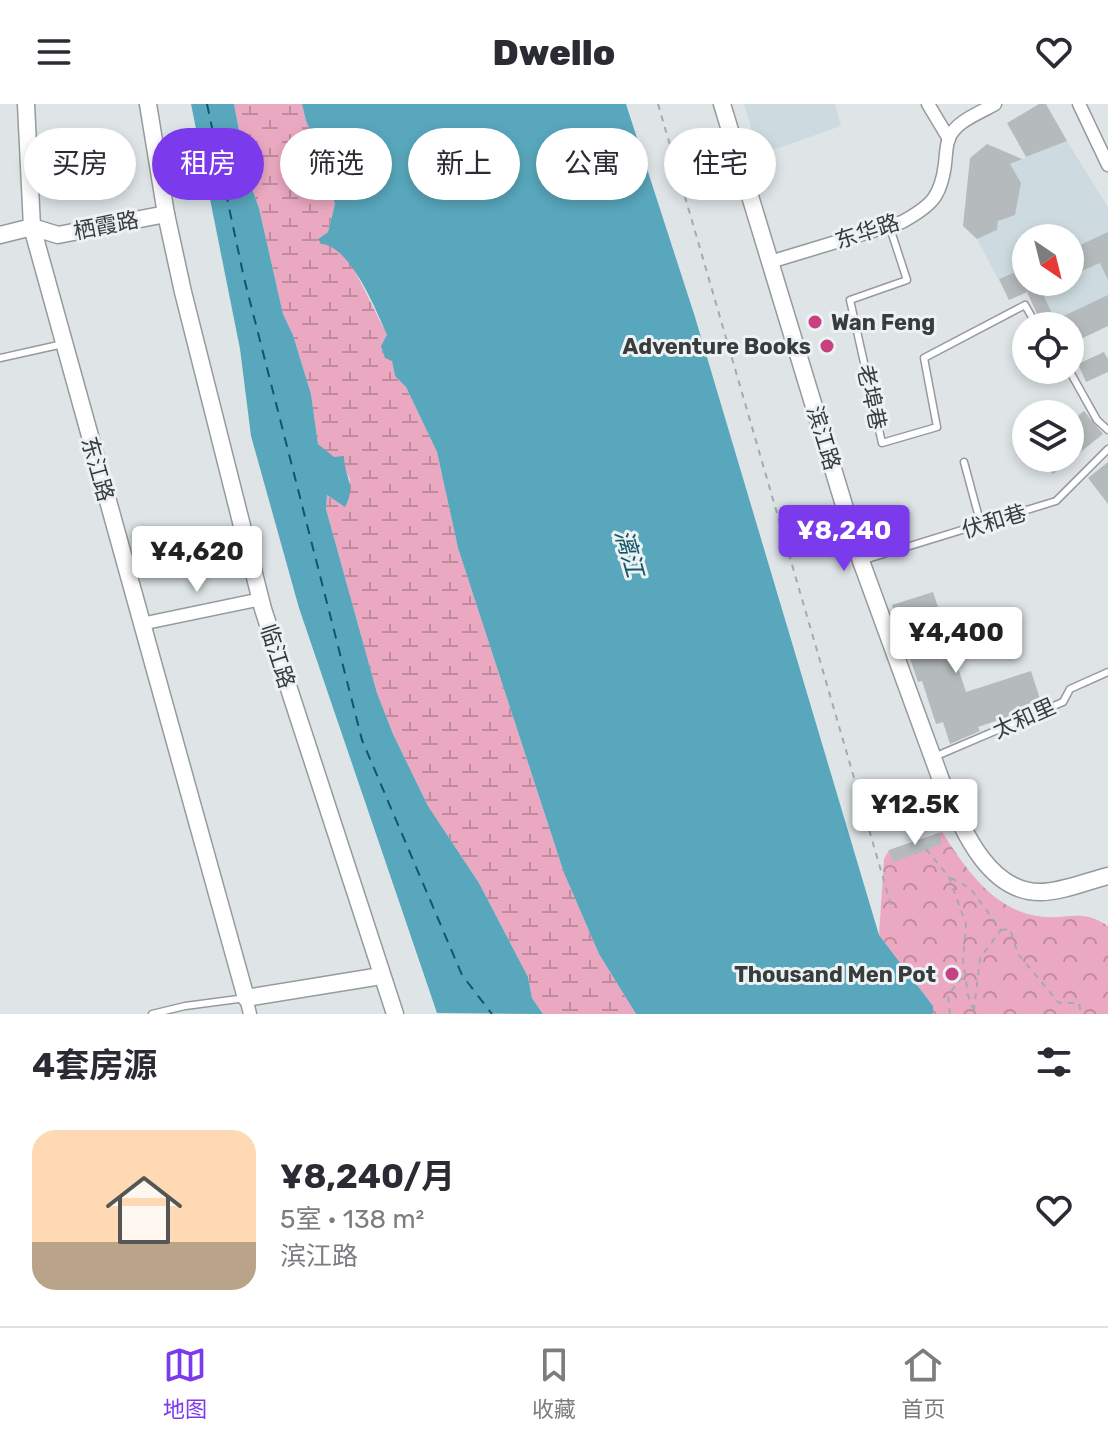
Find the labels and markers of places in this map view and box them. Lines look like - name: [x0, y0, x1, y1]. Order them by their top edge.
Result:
- place label: Wan Feng: [831, 309, 935, 336]
- marker: Wan Feng: [806, 313, 824, 331]
- place label: Adventure Books: [623, 333, 811, 360]
- marker: Adventure Books: [818, 337, 836, 355]
- pin: ¥8,240: [779, 505, 909, 573]
- pin: ¥4,620: [132, 526, 262, 594]
- pin: ¥4,400: [891, 607, 1021, 675]
- pin: ¥12.5K: [850, 779, 980, 847]
- place label: Thousand Men Pot: [734, 961, 936, 988]
- marker: Thousand Men Pot: [943, 965, 961, 983]

